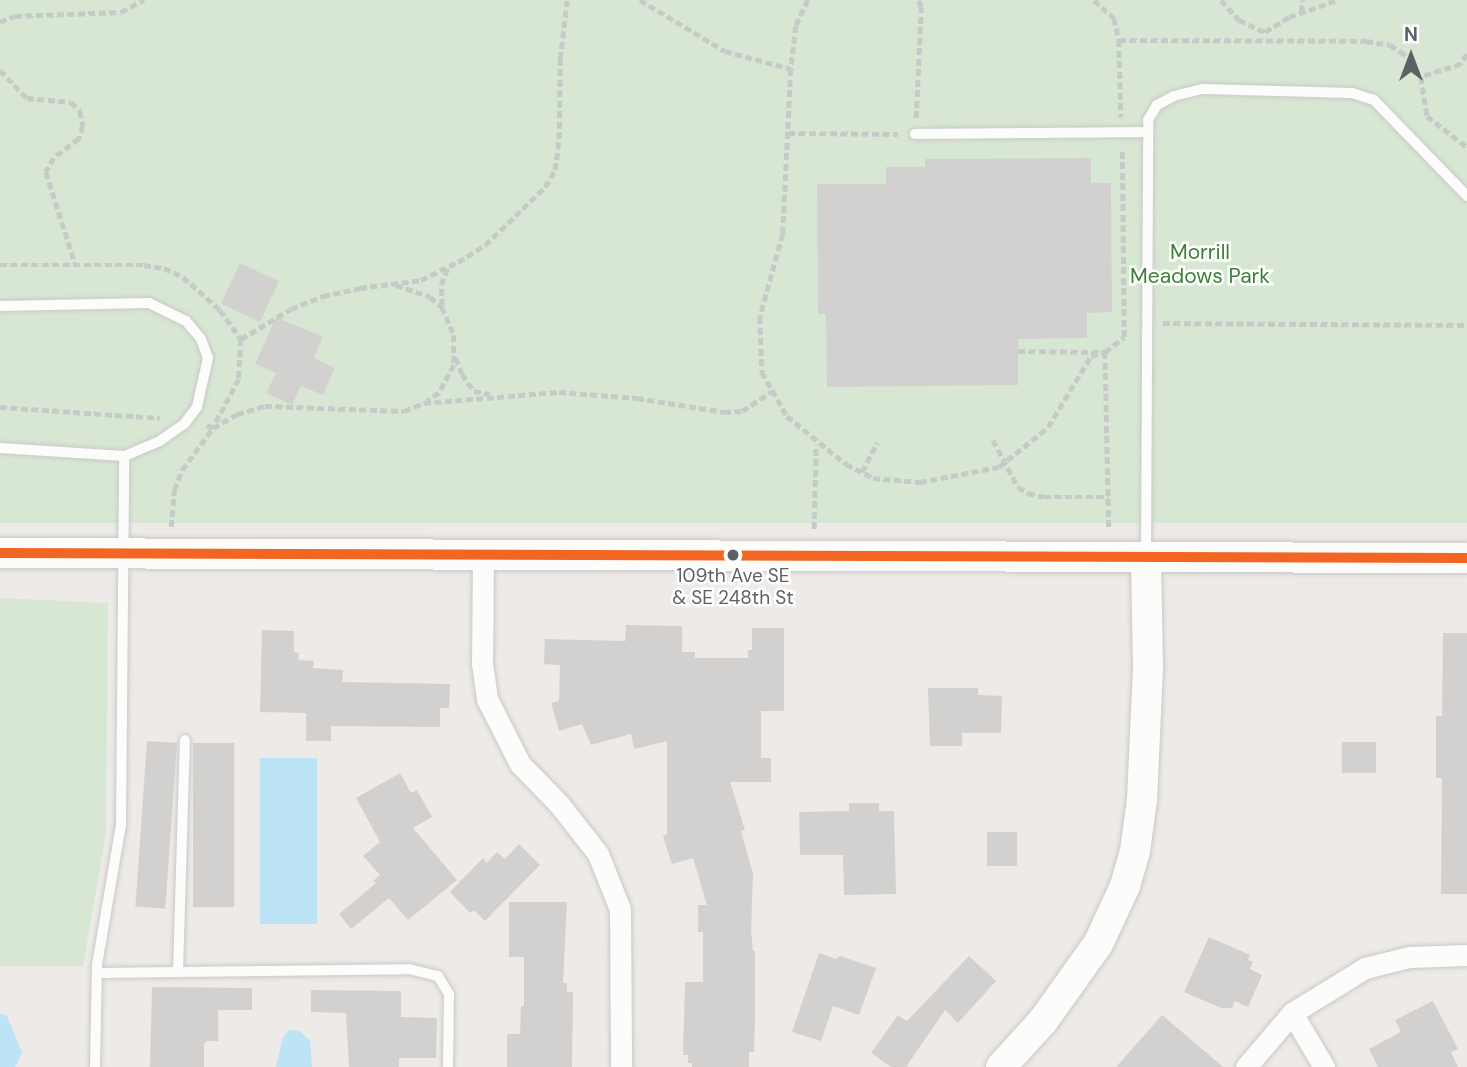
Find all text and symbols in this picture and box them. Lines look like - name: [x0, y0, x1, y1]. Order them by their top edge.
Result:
- north arrow: [1376, 21, 1446, 91]
- text: N: [1404, 22, 1418, 47]
- park label: Morrill Meadows Park: [1130, 239, 1270, 289]
- marker: 109th Ave SE & SE 248th St: [726, 548, 740, 562]
- place label: 109th Ave SE & SE 248th St: [672, 565, 794, 609]

